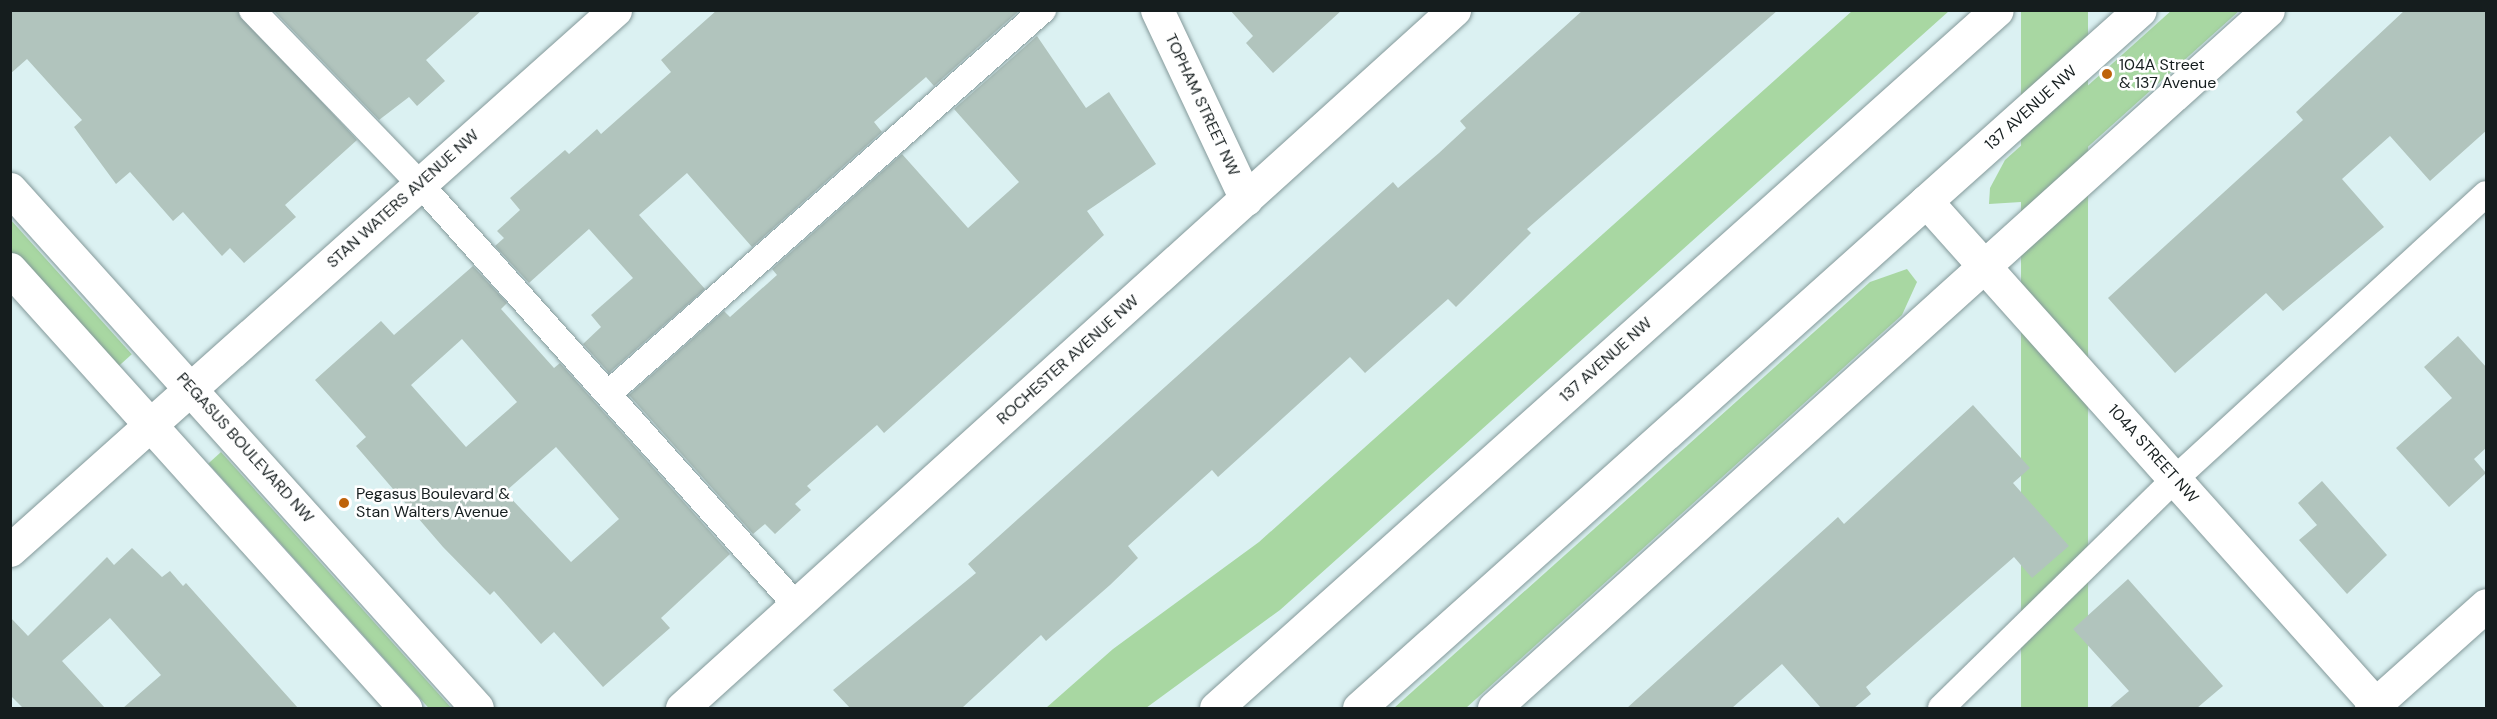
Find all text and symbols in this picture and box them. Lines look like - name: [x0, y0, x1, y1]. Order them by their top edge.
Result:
- street label: TOPHAM STREET NW: [1161, 31, 1243, 179]
- place label: 104A Street & 137 Avenue: [2119, 55, 2216, 93]
- street label: 137 AVENUE NW: [1981, 62, 2081, 154]
- marker: 104A Street & 137 Avenue: [2100, 67, 2114, 81]
- street label: STAN WATERS AVENUE NW: [323, 126, 483, 272]
- street label: ROCHESTER AVENUE NW: [993, 291, 1143, 429]
- street label: 137 AVENUE NW: [1556, 314, 1656, 406]
- street label: PEGASUS BOULEVARD NW: [172, 369, 318, 527]
- street label: 104A STREET NW: [2104, 401, 2202, 507]
- place label: Pegasus Boulevard & Stan Walters Avenue: [356, 484, 510, 522]
- marker: Pegasus Boulevard & Stan Walters Avenue: [337, 496, 351, 510]

